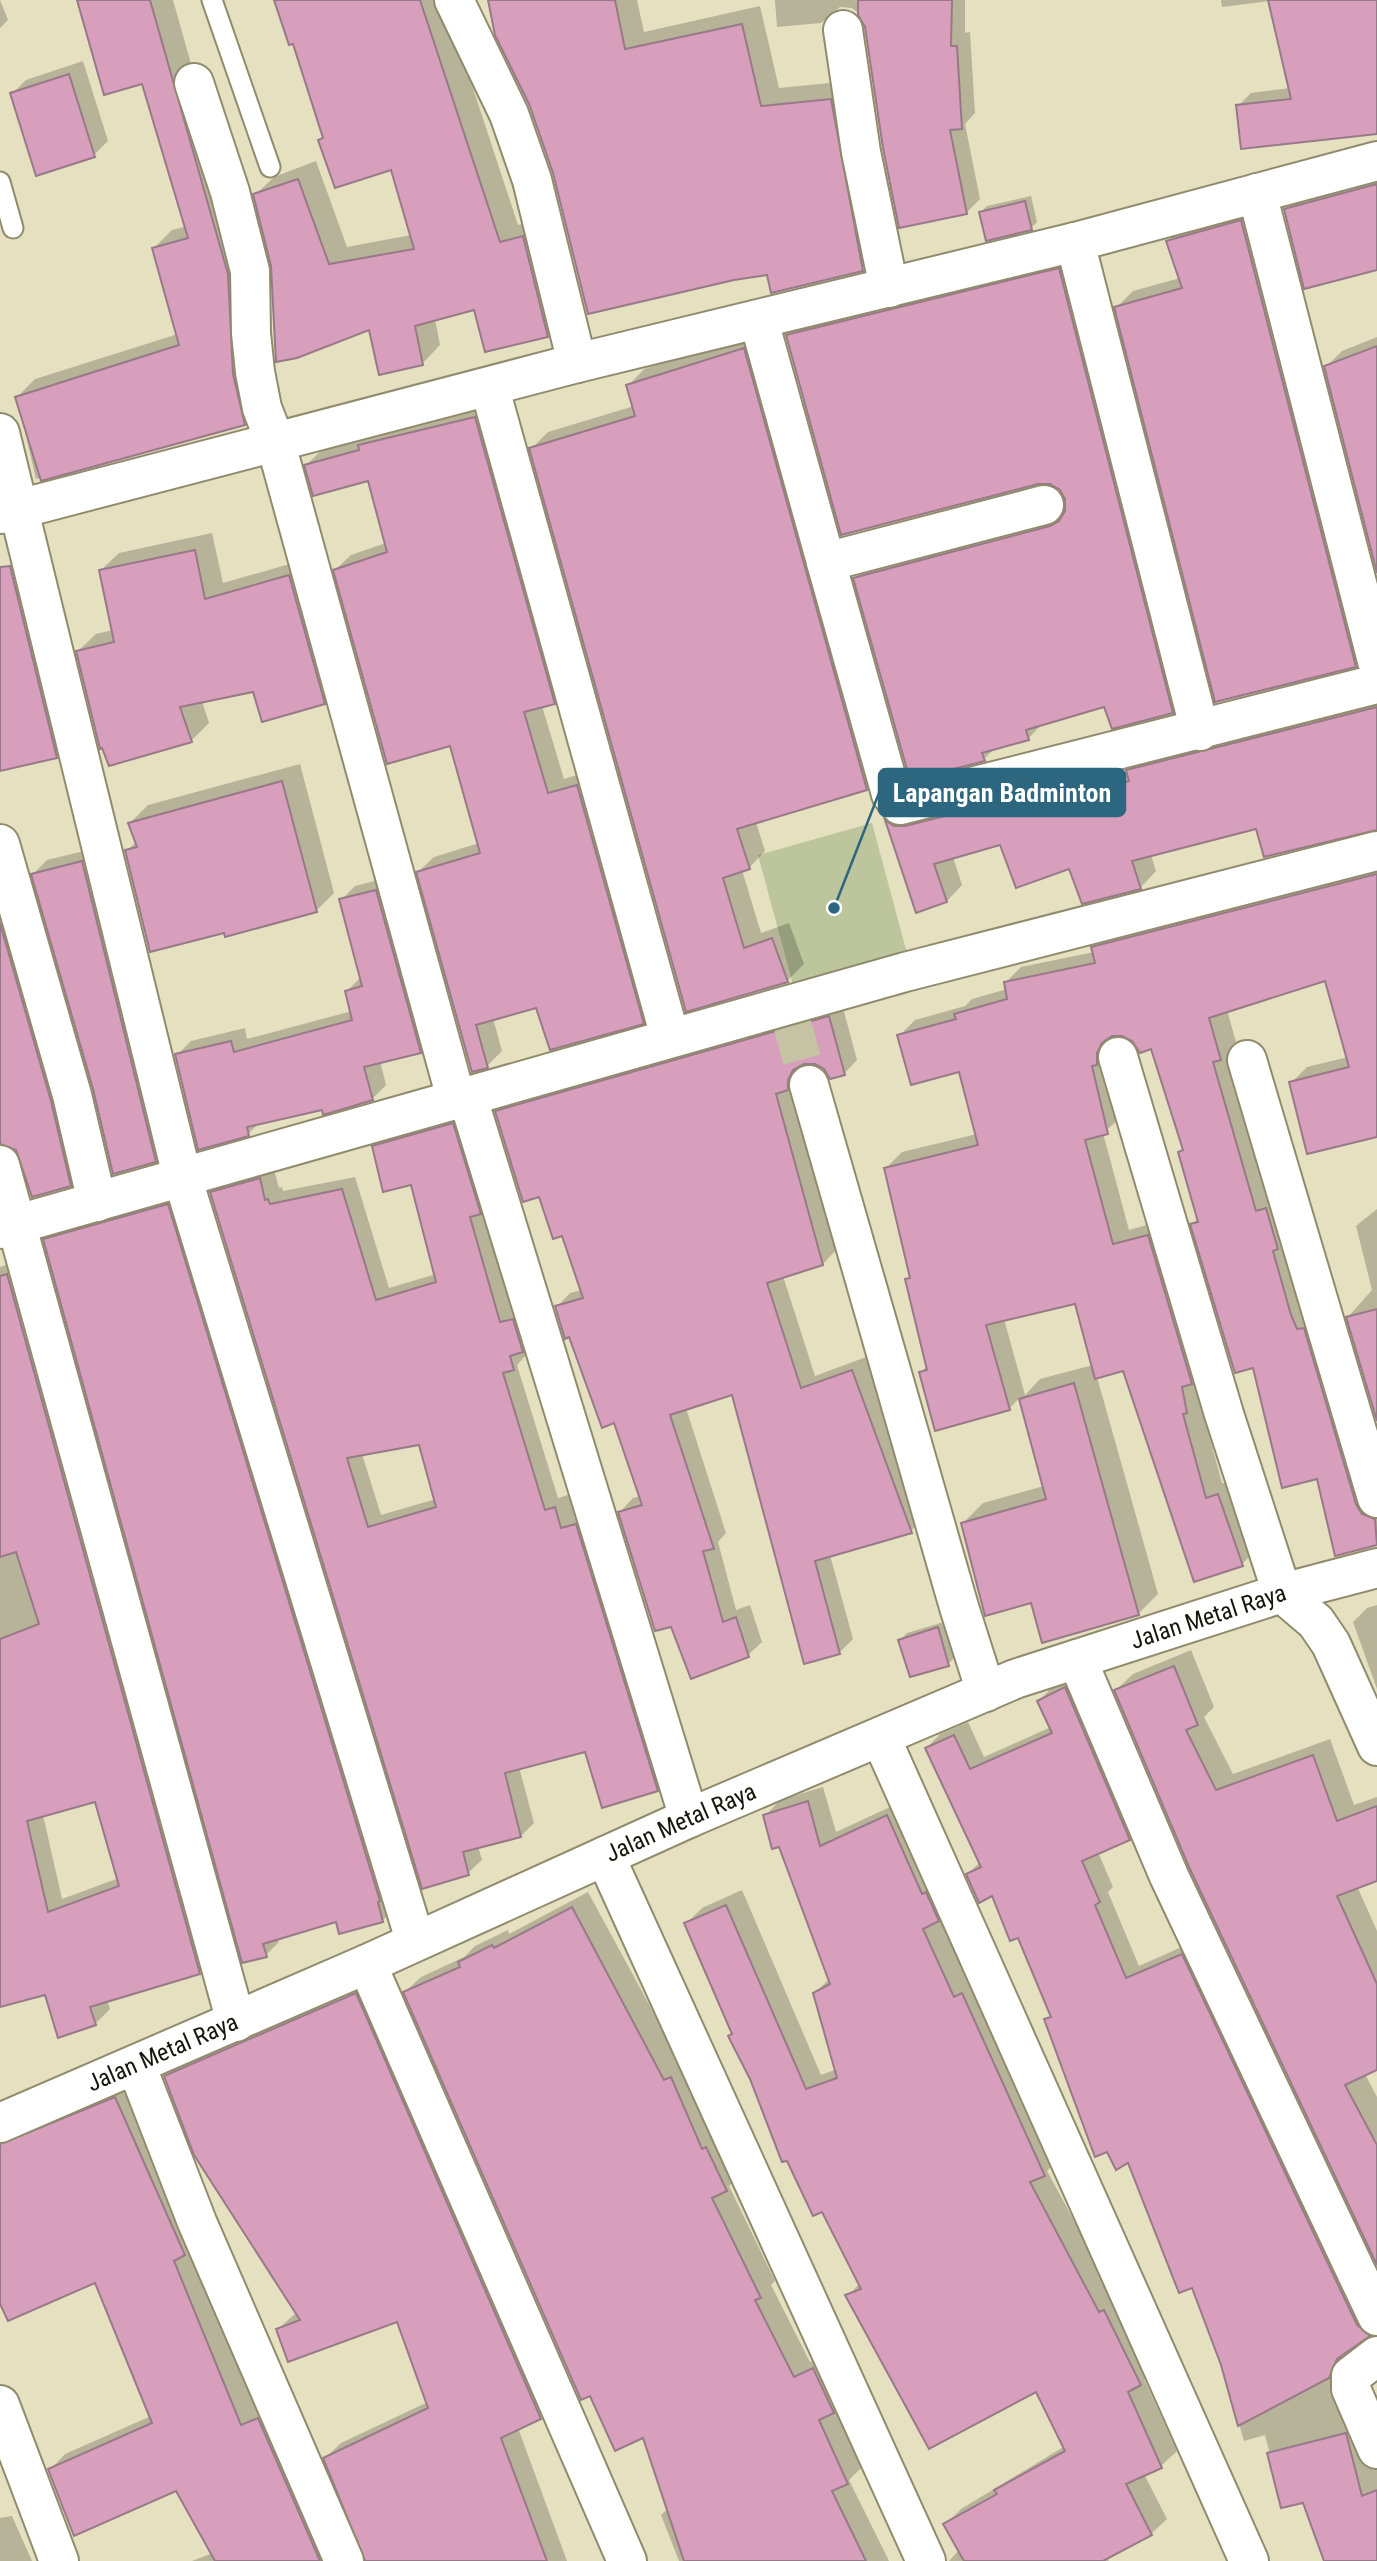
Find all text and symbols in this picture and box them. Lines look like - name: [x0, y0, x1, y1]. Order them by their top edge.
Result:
- callout: Lapangan Badminton: [879, 769, 1125, 816]
- text: Lapangan Badminton: [893, 778, 1111, 808]
- street label: Jalan Metal Raya: [1127, 1579, 1290, 1655]
- street label: Jalan Metal Raya: [601, 1777, 760, 1868]
- street label: Jalan Metal Raya: [83, 2008, 242, 2098]

